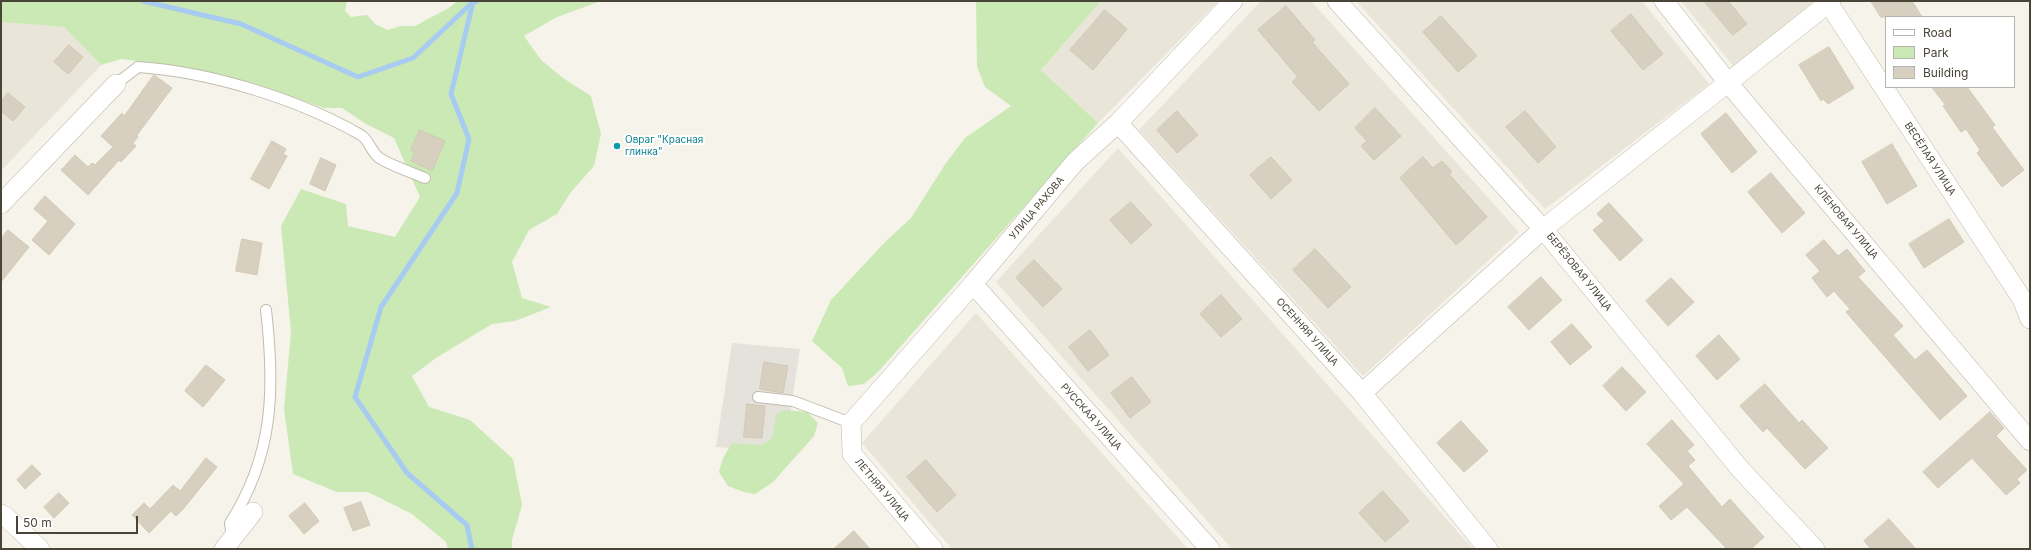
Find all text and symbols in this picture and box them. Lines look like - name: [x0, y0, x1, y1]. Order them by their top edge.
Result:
- legend: [1885, 16, 2015, 88]
- text: Road: [1923, 25, 1952, 40]
- text: Park: [1923, 45, 1949, 60]
- text: Building: [1923, 65, 1968, 80]
- street label: ВЕСЁЛАЯ УЛИЦА: [1902, 120, 1958, 198]
- place label: Овраг "Красная глинка": [625, 134, 703, 158]
- marker: Овраг "Красная глинка": [612, 141, 622, 151]
- street label: УЛИЦА РАХОВА: [1007, 174, 1067, 242]
- street label: КЛЕНОВАЯ УЛИЦА: [1811, 182, 1881, 262]
- street label: БЕРЁЗОВАЯ УЛИЦА: [1544, 231, 1614, 313]
- street label: ОСЕННЯЯ УЛИЦА: [1273, 296, 1341, 368]
- street label: РУССКАЯ УЛИЦА: [1058, 381, 1124, 453]
- street label: ЛЕТНЯЯ УЛИЦА: [852, 456, 912, 524]
- scale bar: [18, 508, 140, 534]
- text: 50 m: [23, 515, 52, 530]

